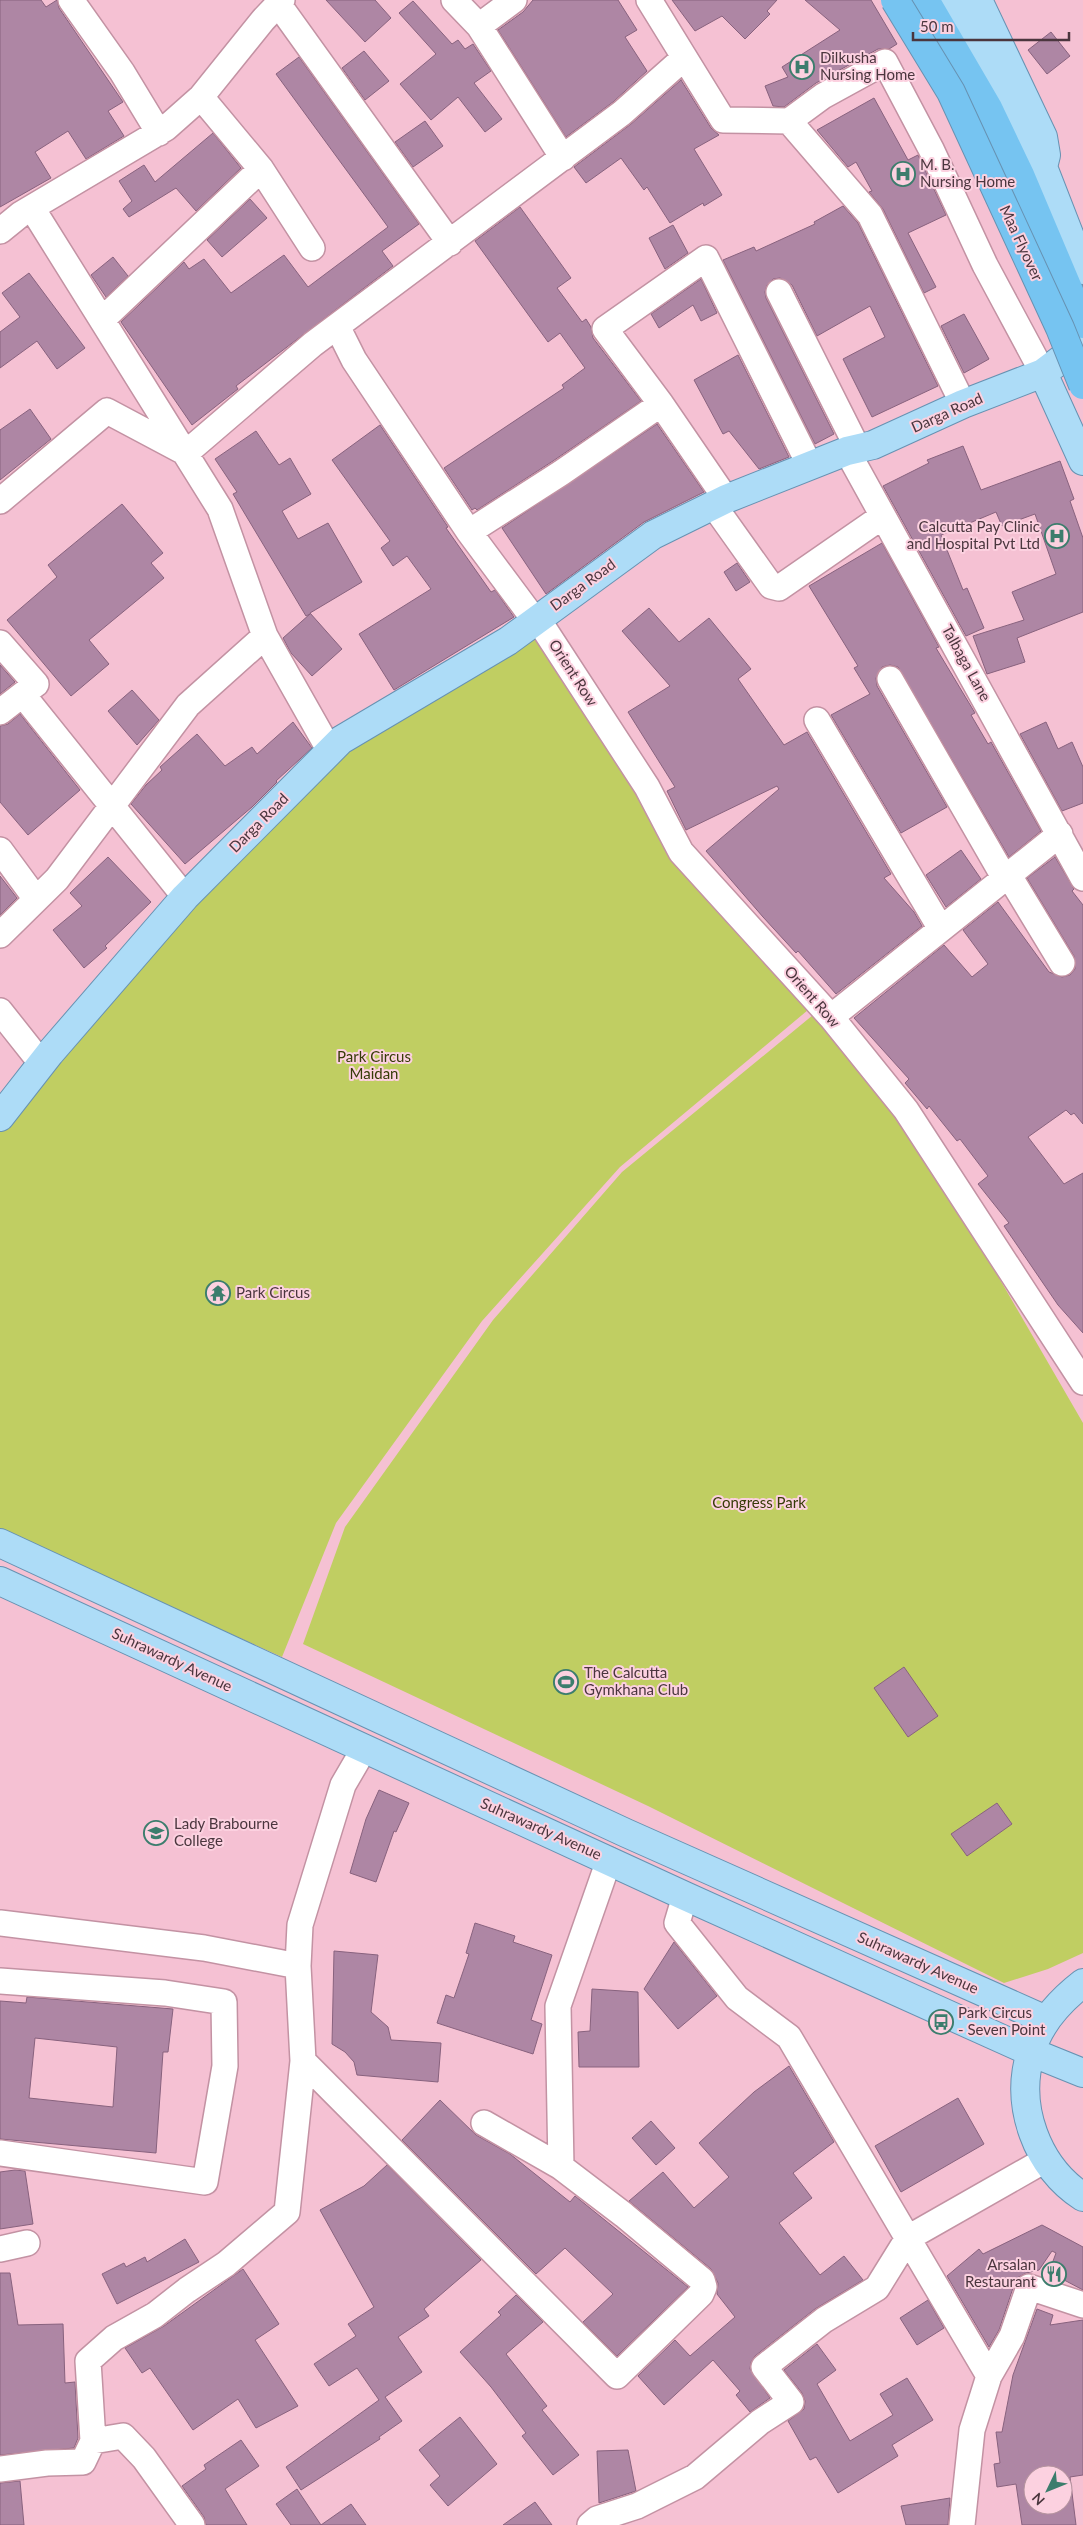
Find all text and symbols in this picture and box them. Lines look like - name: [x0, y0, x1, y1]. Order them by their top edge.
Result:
- scale bar: [913, 10, 1069, 42]
- text: 50 m: [920, 17, 954, 35]
- place label: Dilkusha Nursing Home: [820, 48, 915, 83]
- hospital icon: Dilkusha Nursing Home: [789, 54, 815, 80]
- place label: M. B. Nursing Home: [920, 155, 1015, 190]
- hospital icon: M. B. Nursing Home: [890, 161, 916, 187]
- street label: Maa Flyover: [997, 202, 1047, 284]
- street label: Darga Road: [908, 388, 985, 436]
- place label: Calcutta Pay Clinic and Hospital Pvt Ltd: [907, 517, 1040, 552]
- hospital icon: Calcutta Pay Clinic and Hospital Pvt Ltd: [1044, 523, 1070, 549]
- street label: Darga Road: [546, 554, 619, 614]
- street label: Talbaga Lane: [939, 621, 995, 704]
- street label: Orient Row: [546, 636, 602, 709]
- street label: Darga Road: [225, 789, 292, 856]
- street label: Orient Row: [781, 962, 844, 1031]
- park label: Park Circus Maidan: [337, 1047, 411, 1082]
- temple icon: Park Circus: [205, 1280, 231, 1306]
- place label: Park Circus: [236, 1283, 310, 1301]
- park label: Congress Park: [712, 1493, 806, 1511]
- street label: Suhrawardy Avenue: [109, 1623, 235, 1695]
- place label: The Calcutta Gymkhana Club: [584, 1663, 688, 1698]
- sports icon: The Calcutta Gymkhana Club: [553, 1669, 579, 1695]
- street label: Suhrawardy Avenue: [478, 1793, 605, 1863]
- place label: Lady Brabourne College: [174, 1814, 278, 1849]
- school or university icon: Lady Brabourne College: [143, 1820, 169, 1846]
- street label: Suhrawardy Avenue: [855, 1927, 982, 1997]
- place label: Park Circus - Seven Point: [958, 2003, 1046, 2038]
- bus stop icon: Park Circus - Seven Point: [928, 2009, 954, 2035]
- place label: Arsalan Restaurant: [965, 2255, 1037, 2290]
- restaurant icon: Arsalan Restaurant: [1041, 2261, 1067, 2287]
- north arrow: [1023, 2465, 1073, 2515]
- text: N: [1028, 2489, 1048, 2509]

